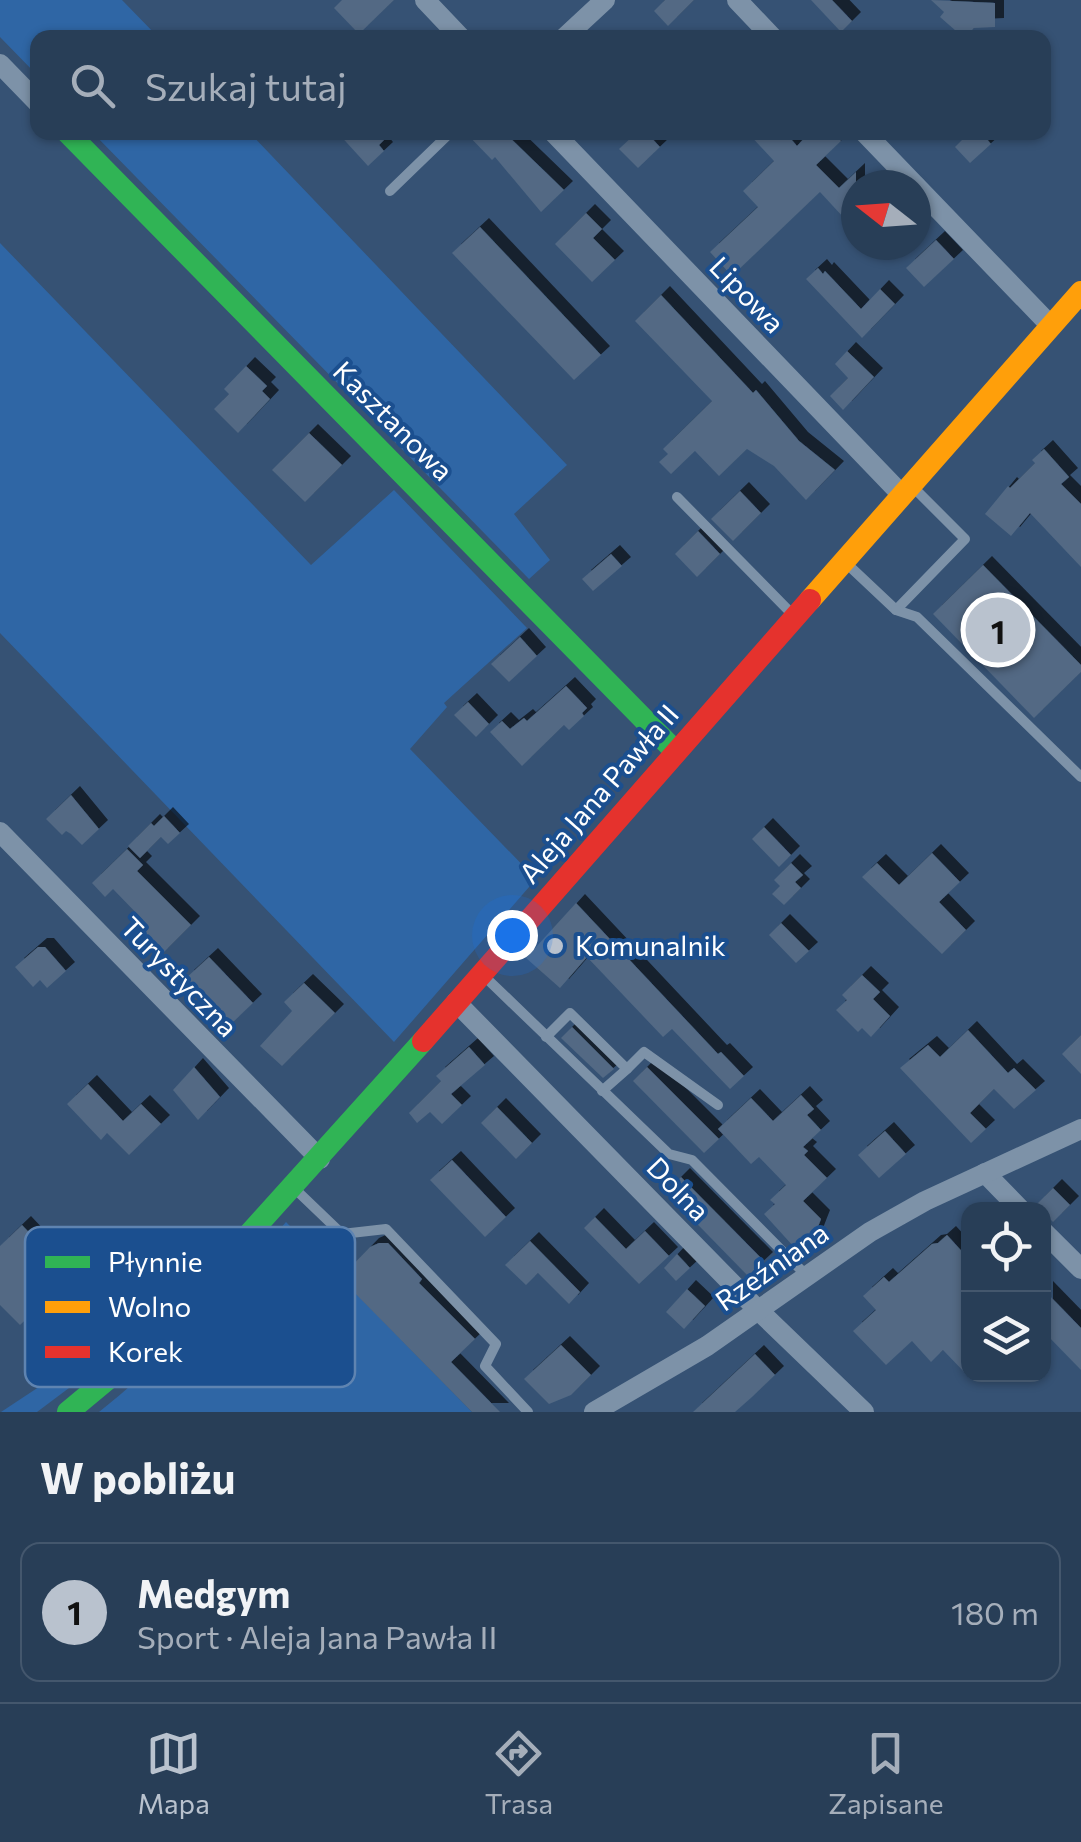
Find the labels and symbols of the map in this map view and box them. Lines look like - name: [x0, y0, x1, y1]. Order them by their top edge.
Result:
- north arrow: [841, 170, 931, 260]
- street label: Lipowa: [703, 249, 792, 339]
- street label: Kasztanowa: [327, 353, 461, 487]
- pin: 1: [966, 592, 1030, 668]
- street label: Aleja Jana Pawła II: [511, 697, 685, 890]
- street label: Turystyczna: [114, 909, 245, 1043]
- your location: [487, 910, 538, 961]
- place label: Komunalnik: [575, 928, 726, 962]
- marker: Komunalnik: [544, 935, 566, 957]
- street label: Dolna: [640, 1149, 717, 1227]
- street label: Rzeźniana: [708, 1215, 834, 1317]
- legend: [25, 1227, 355, 1387]
- text: Płynnie: [108, 1244, 203, 1278]
- text: Wolno: [108, 1289, 191, 1323]
- text: Korek: [108, 1334, 183, 1368]

